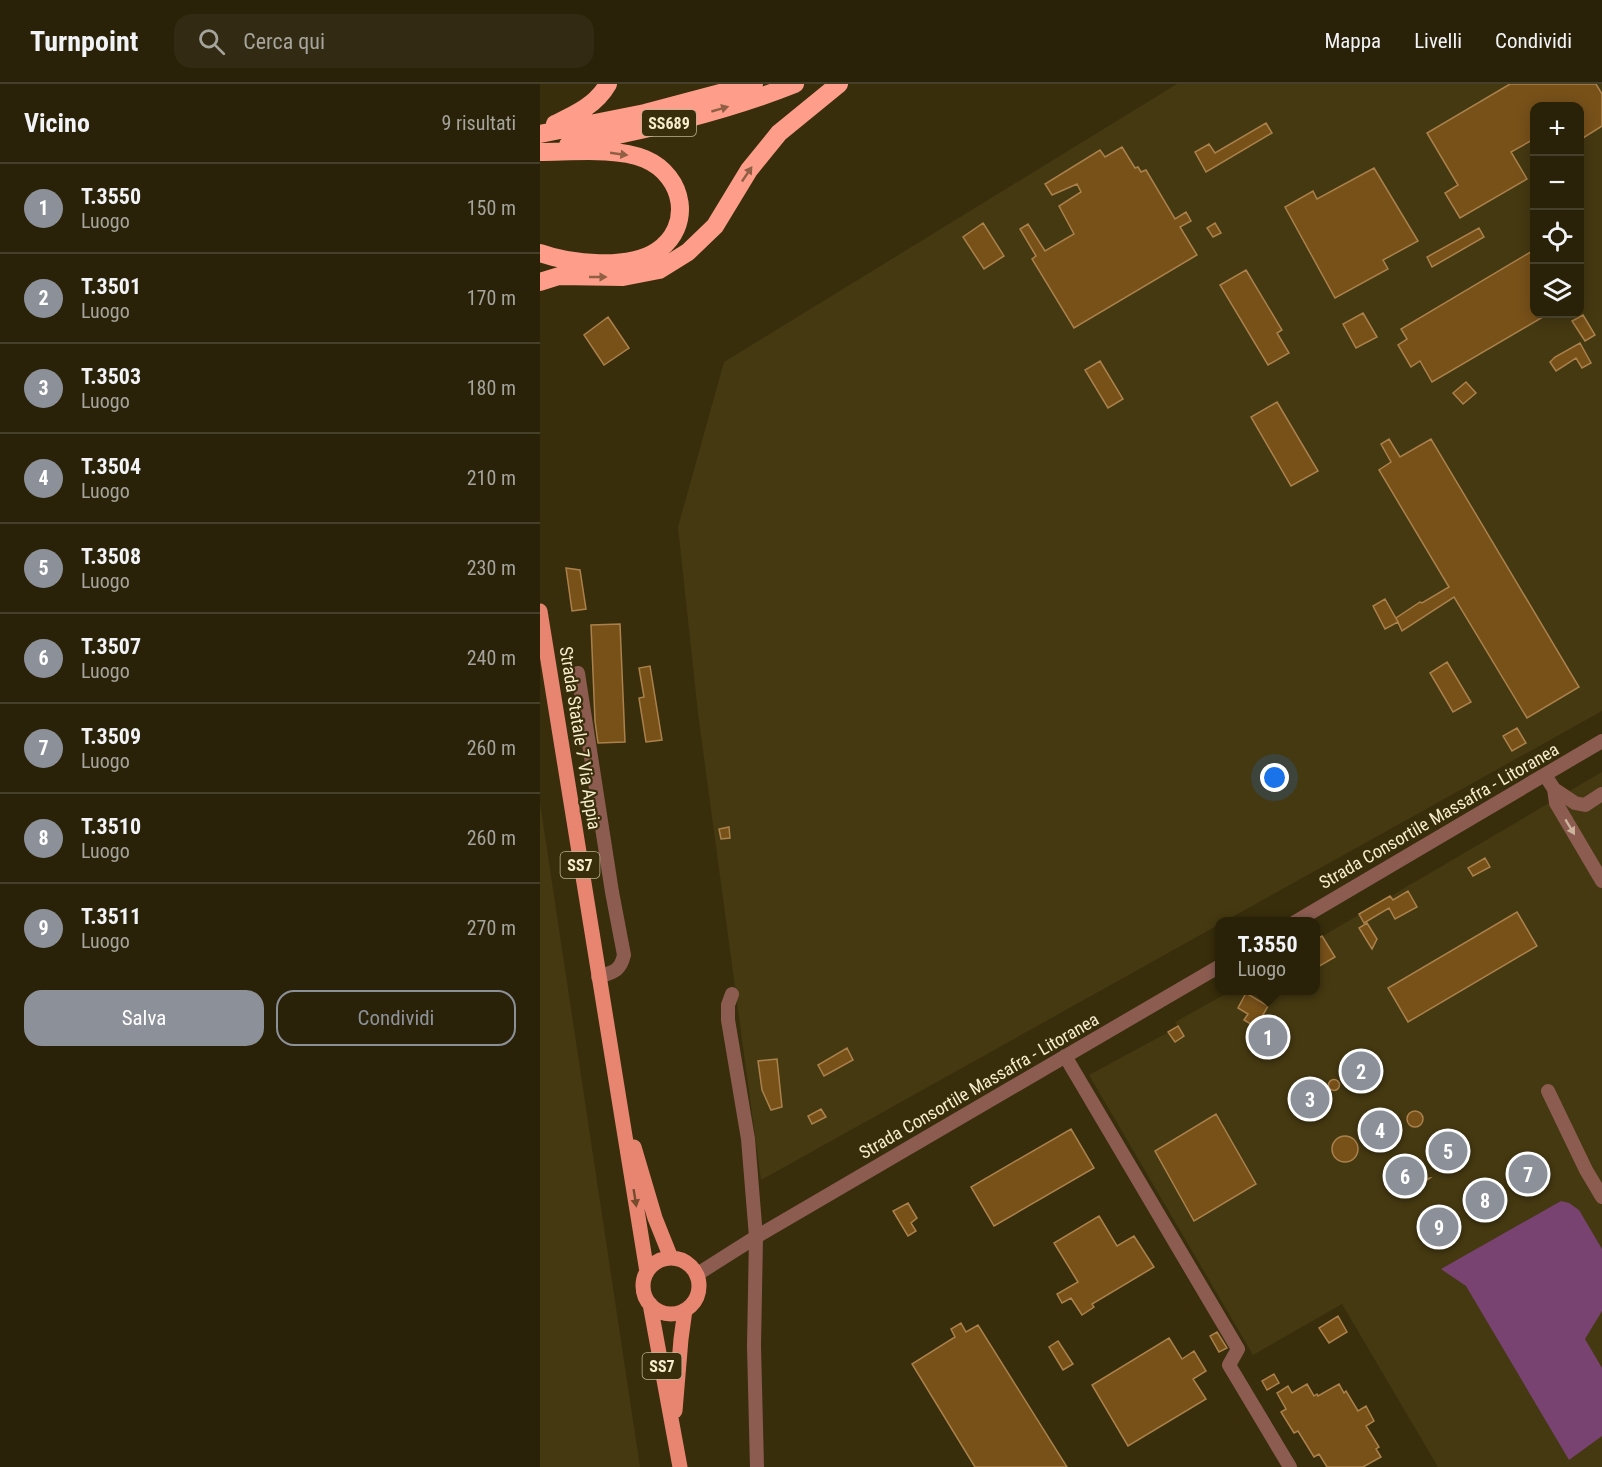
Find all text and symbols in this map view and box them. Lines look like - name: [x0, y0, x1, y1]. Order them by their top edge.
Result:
- search box: [174, 14, 594, 68]
- text: Turnpoint: [30, 25, 138, 58]
- icon: search: [195, 25, 228, 58]
- text: Cerca qui: [243, 29, 325, 54]
- text: Mappa: [1324, 29, 1381, 53]
- text: Livelli: [1414, 29, 1462, 53]
- text: Condividi: [1495, 29, 1572, 53]
- map controls: [1530, 102, 1584, 318]
- button: +: [1530, 102, 1584, 156]
- one-way arrow: [711, 104, 729, 113]
- text: Vicino: [24, 108, 90, 138]
- road number: SS689: [642, 110, 696, 136]
- text: 9 risultati: [441, 111, 516, 135]
- one-way arrow: [610, 150, 629, 159]
- button: −: [1530, 156, 1584, 210]
- one-way arrow: [741, 166, 753, 182]
- text: T.3550: [81, 184, 141, 209]
- text: 1: [38, 196, 49, 220]
- text: 150 m: [467, 196, 516, 220]
- text: Luogo: [81, 209, 130, 233]
- button: locate: [1530, 210, 1584, 264]
- button: layers: [1530, 264, 1584, 318]
- one-way arrow: [588, 272, 607, 282]
- text: T.3501: [81, 274, 141, 299]
- text: 2: [38, 286, 49, 310]
- text: 170 m: [467, 286, 516, 310]
- text: Luogo: [81, 299, 130, 323]
- text: T.3503: [81, 364, 141, 389]
- text: 3: [38, 376, 49, 400]
- text: 180 m: [467, 376, 516, 400]
- text: Luogo: [81, 389, 130, 413]
- text: T.3504: [81, 454, 141, 479]
- text: 4: [38, 466, 49, 490]
- text: 210 m: [467, 466, 516, 490]
- text: Luogo: [81, 479, 130, 503]
- text: T.3508: [81, 544, 141, 569]
- text: 5: [38, 556, 49, 580]
- text: 230 m: [467, 556, 516, 580]
- text: Luogo: [81, 569, 130, 593]
- text: T.3507: [81, 634, 141, 659]
- street label: Strada Statale 7 Via Appia: [556, 645, 605, 831]
- text: 6: [38, 646, 49, 670]
- text: 240 m: [467, 646, 516, 670]
- text: Luogo: [81, 659, 130, 683]
- text: T.3509: [81, 724, 141, 749]
- text: 7: [38, 736, 49, 760]
- text: 260 m: [467, 736, 516, 760]
- street label: Strada Consortile Massafra - Litoranea: [1315, 738, 1562, 893]
- text: Luogo: [81, 749, 130, 773]
- your location: [1260, 763, 1289, 792]
- text: T.3510: [81, 814, 141, 839]
- one-way arrow: [1564, 819, 1575, 835]
- text: 8: [38, 826, 49, 850]
- text: 260 m: [467, 826, 516, 850]
- text: Luogo: [81, 839, 130, 863]
- road number: SS7: [560, 852, 600, 878]
- text: T.3511: [81, 904, 141, 929]
- text: 9: [38, 916, 49, 940]
- text: 270 m: [467, 916, 516, 940]
- popup: [1215, 917, 1320, 995]
- text: Luogo: [81, 929, 130, 953]
- text: T.3550: [1237, 932, 1298, 957]
- text: Luogo: [1237, 957, 1286, 981]
- button: Salva: [24, 990, 264, 1046]
- button: Condividi: [276, 990, 516, 1046]
- street label: Strada Consortile Massafra - Litoranea: [855, 1008, 1102, 1163]
- pin: 1: [1248, 1014, 1288, 1060]
- pin: 2: [1342, 1048, 1380, 1094]
- pin: 3: [1290, 1076, 1330, 1122]
- pin: 4: [1360, 1108, 1400, 1152]
- pin: 5: [1428, 1128, 1468, 1174]
- pin: 7: [1508, 1152, 1548, 1196]
- pin: 6: [1386, 1154, 1424, 1198]
- pin: 8: [1466, 1178, 1504, 1222]
- one-way arrow: [630, 1189, 639, 1208]
- pin: 9: [1420, 1204, 1458, 1250]
- road number: SS7: [642, 1353, 682, 1379]

